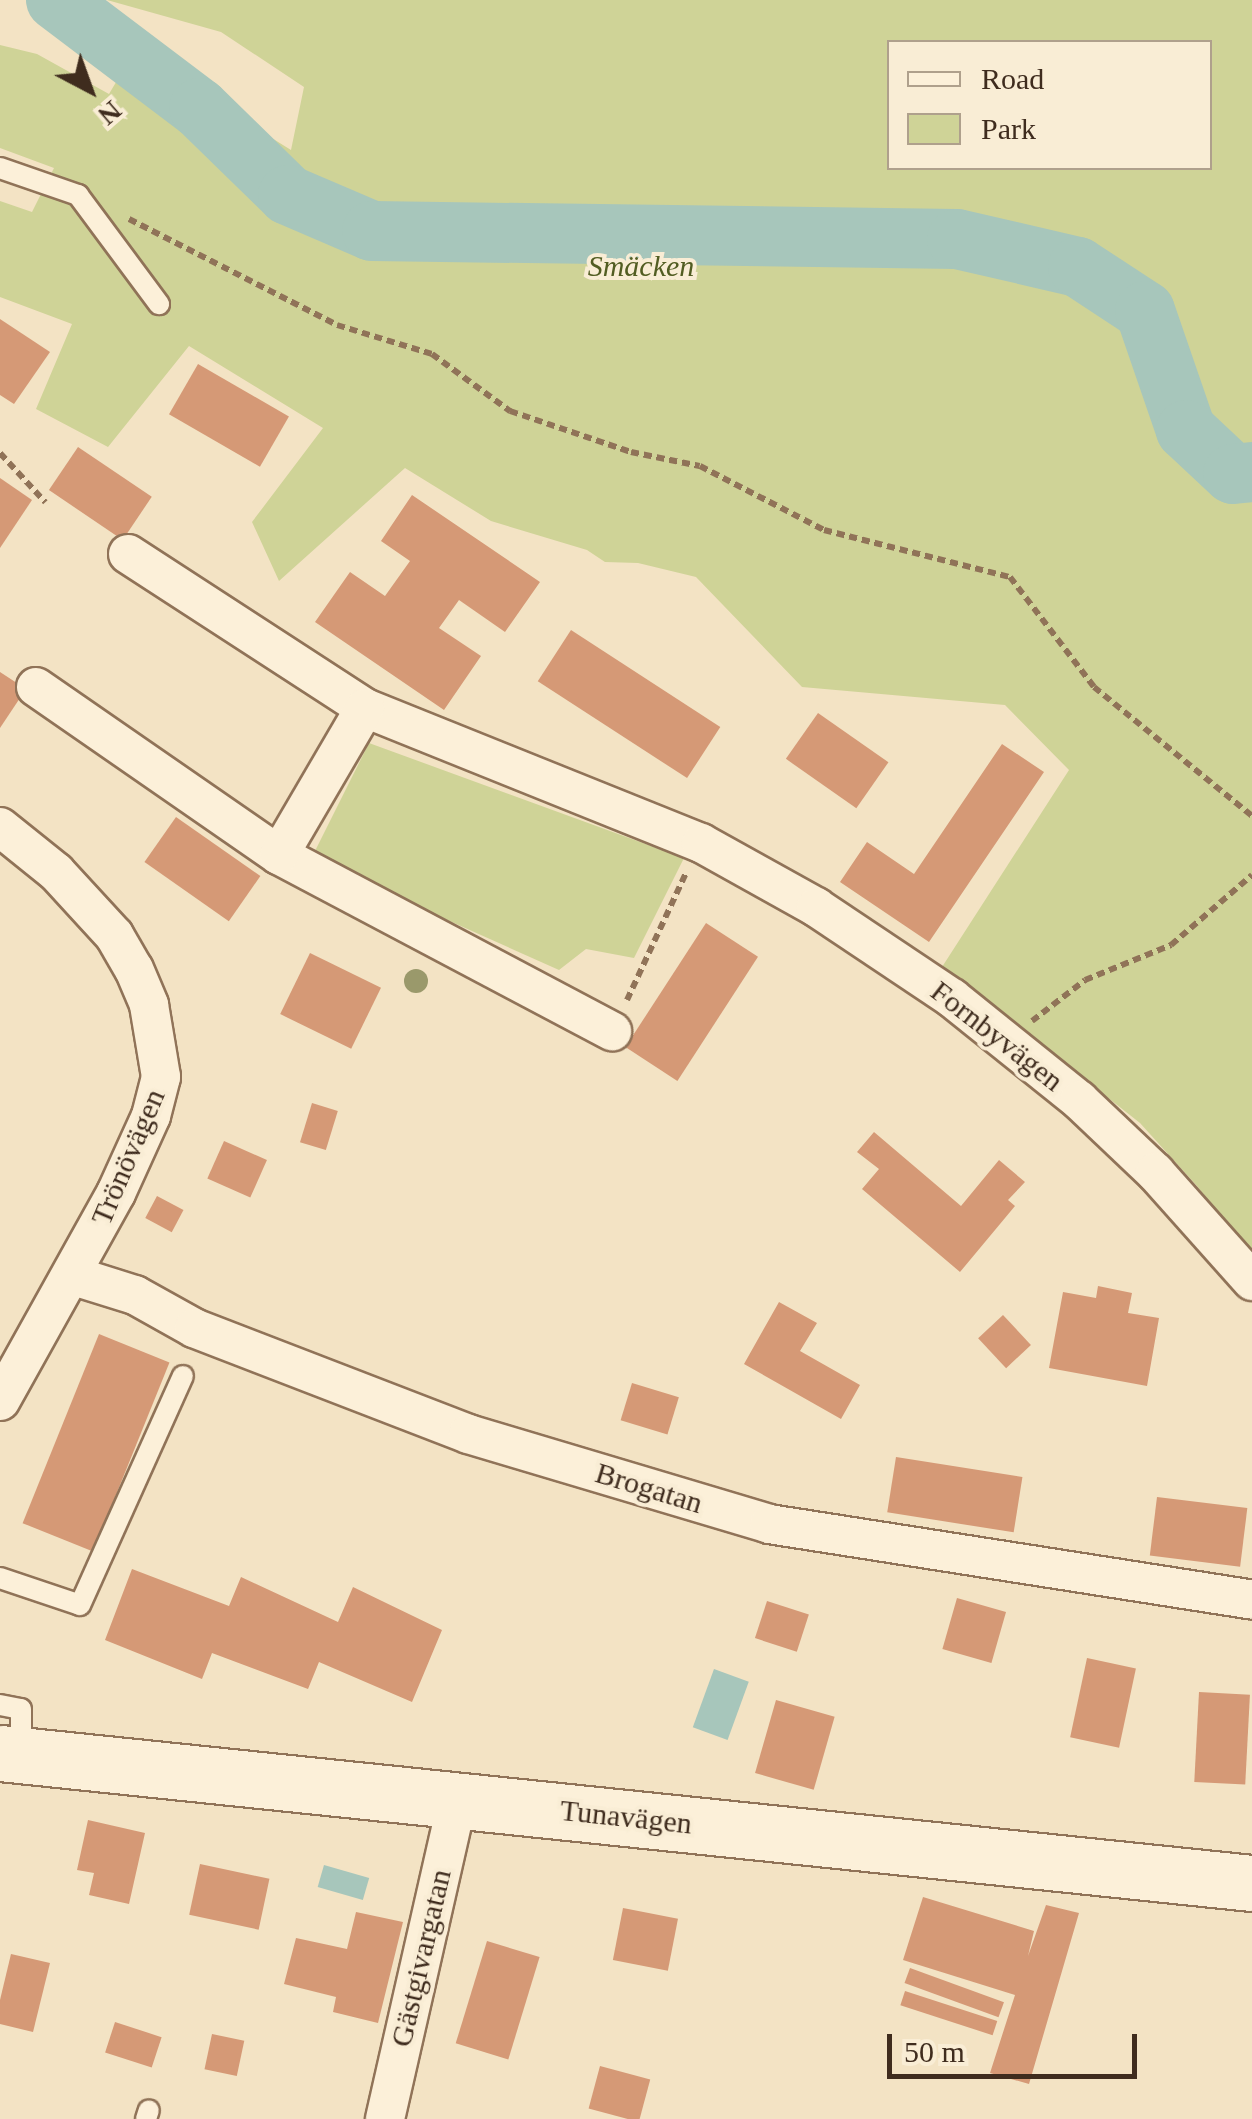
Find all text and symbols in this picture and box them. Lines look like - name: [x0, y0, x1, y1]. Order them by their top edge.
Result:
- north arrow: [40, 40, 140, 140]
- legend: [887, 40, 1212, 170]
- text: Road: [981, 62, 1044, 95]
- text: N: [92, 95, 128, 131]
- text: Park: [981, 112, 1036, 145]
- park label: Smäcken: [588, 248, 694, 284]
- street label: Fornbyvägen: [924, 973, 1070, 1099]
- street label: Trönövägen: [83, 1084, 173, 1230]
- street label: Brogatan: [591, 1455, 707, 1521]
- street label: Tunavägen: [558, 1792, 694, 1842]
- street label: Gästgivargatan: [383, 1866, 459, 2050]
- scale bar: [892, 2014, 1142, 2076]
- text: 50 m: [904, 2035, 965, 2068]

